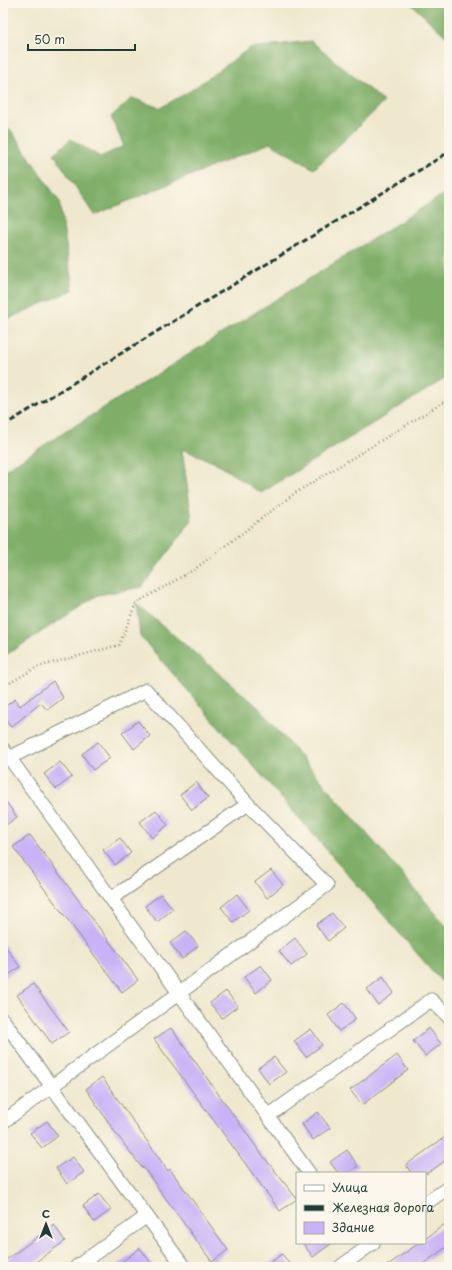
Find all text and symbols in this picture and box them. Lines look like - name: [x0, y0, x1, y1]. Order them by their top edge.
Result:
- scale bar: [28, 26, 135, 52]
- text: 50 m: [34, 30, 65, 48]
- legend: [296, 1172, 426, 1244]
- text: Улица: [332, 1178, 368, 1196]
- text: Железная дорога: [332, 1198, 435, 1216]
- north arrow: [26, 1204, 66, 1244]
- text: С: [42, 1205, 50, 1222]
- text: Здание: [332, 1218, 374, 1236]

